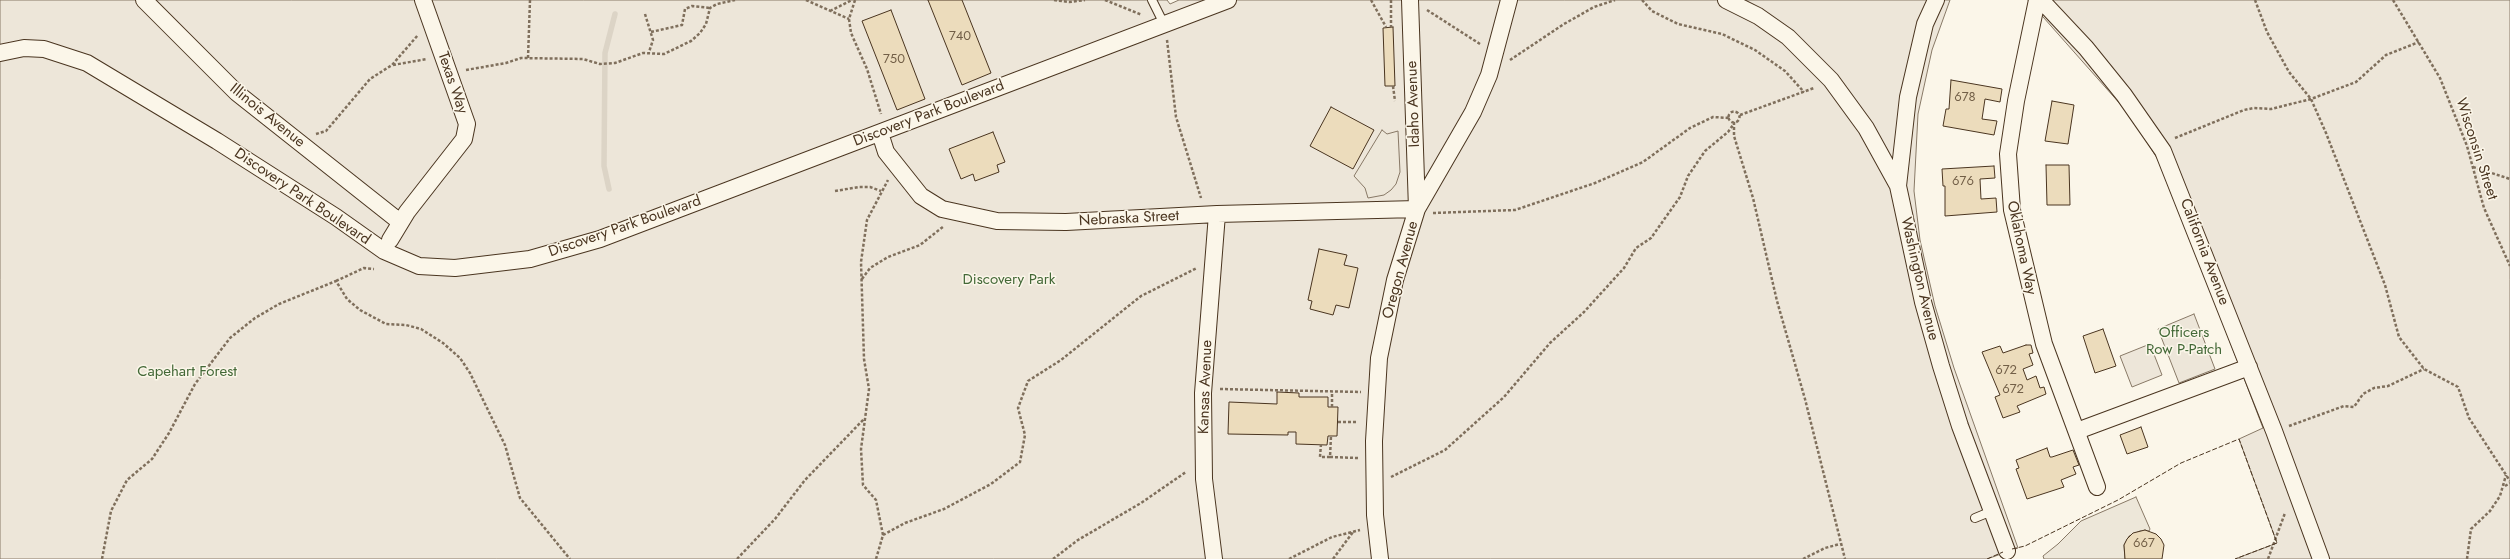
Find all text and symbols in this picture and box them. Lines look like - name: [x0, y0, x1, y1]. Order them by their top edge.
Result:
- house number: 740: [949, 29, 971, 45]
- street label: Texas Way: [433, 50, 471, 116]
- house number: 750: [883, 52, 905, 68]
- street label: Idaho Avenue: [1403, 60, 1425, 148]
- street label: Discovery Park Boulevard: [851, 77, 1007, 151]
- street label: Illinois Avenue: [226, 80, 308, 152]
- house number: 678: [1954, 90, 1976, 106]
- street label: Wisconsin Street: [2451, 96, 2501, 202]
- street label: Discovery Park Boulevard: [231, 145, 373, 249]
- house number: 676: [1952, 174, 1974, 190]
- street label: Discovery Park Boulevard: [546, 192, 704, 262]
- street label: California Avenue: [2175, 196, 2233, 308]
- street label: Oklahoma Way: [2002, 199, 2040, 297]
- street label: Nebraska Street: [1078, 207, 1180, 231]
- street label: Washington Avenue: [1896, 216, 1942, 342]
- street label: Oregon Avenue: [1379, 219, 1423, 321]
- park label: Discovery Park: [963, 271, 1055, 289]
- park label: Officers Row P-Patch: [2146, 324, 2222, 359]
- street label: Kansas Avenue: [1195, 340, 1217, 434]
- park label: Capehart Forest: [137, 363, 237, 381]
- house number: 672: [1995, 363, 2017, 379]
- house number: 672: [2002, 382, 2024, 398]
- house number: 667: [2133, 536, 2155, 552]

